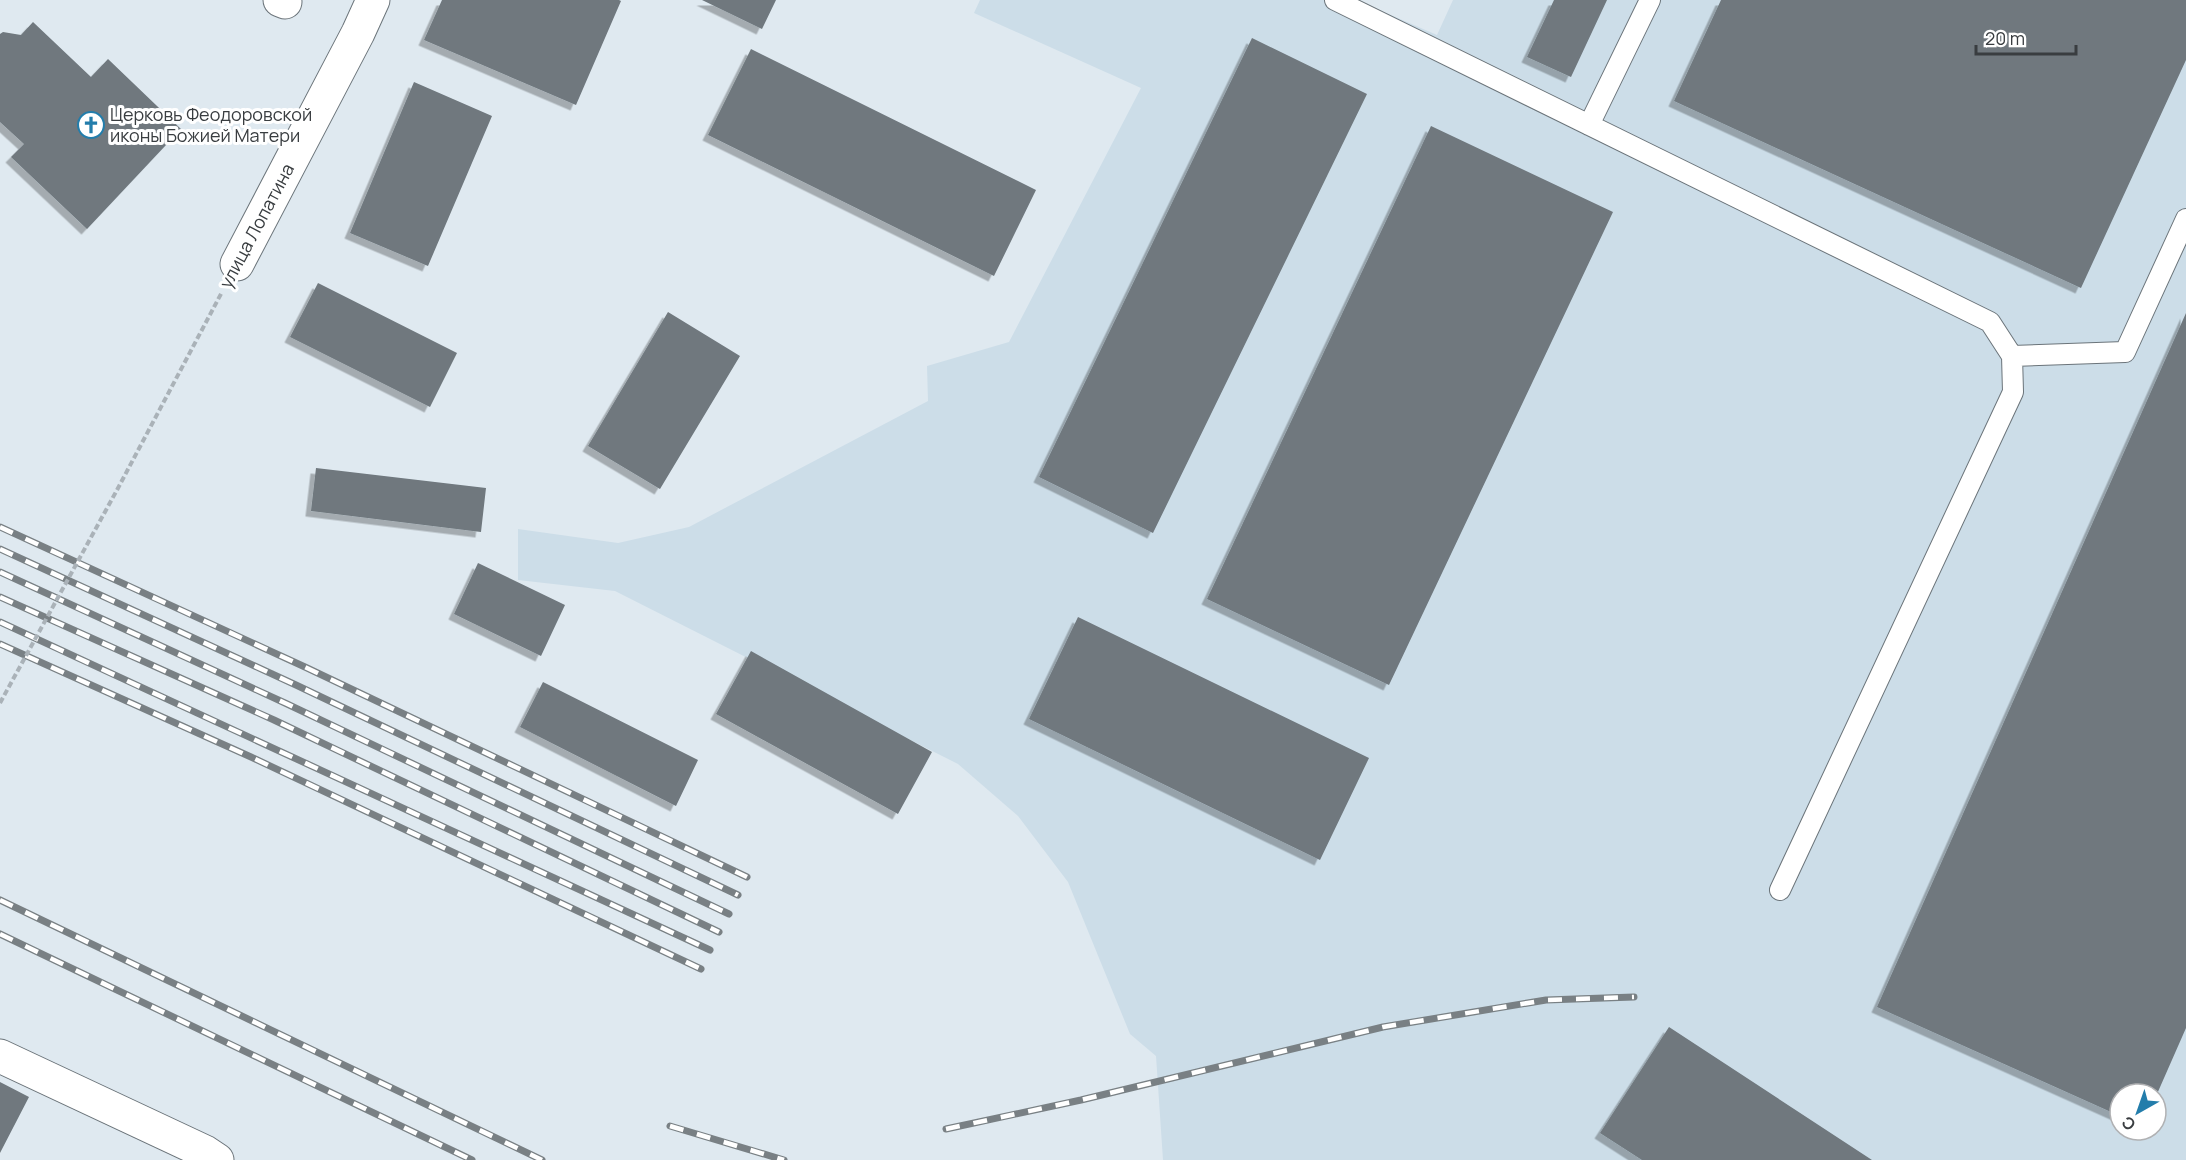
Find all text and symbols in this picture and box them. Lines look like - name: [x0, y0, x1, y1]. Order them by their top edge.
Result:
- scale bar: [1976, 18, 2076, 56]
- text: 20 m: [1985, 26, 2025, 50]
- place label: Церковь Феодоровской иконы Божией Матери: [110, 102, 312, 147]
- church icon: Церковь Феодоровской иконы Божией Матери: [76, 110, 106, 140]
- street label: улица Лопатина: [213, 159, 299, 292]
- north arrow: [2108, 1082, 2168, 1142]
- text: С: [2117, 1111, 2140, 1136]

